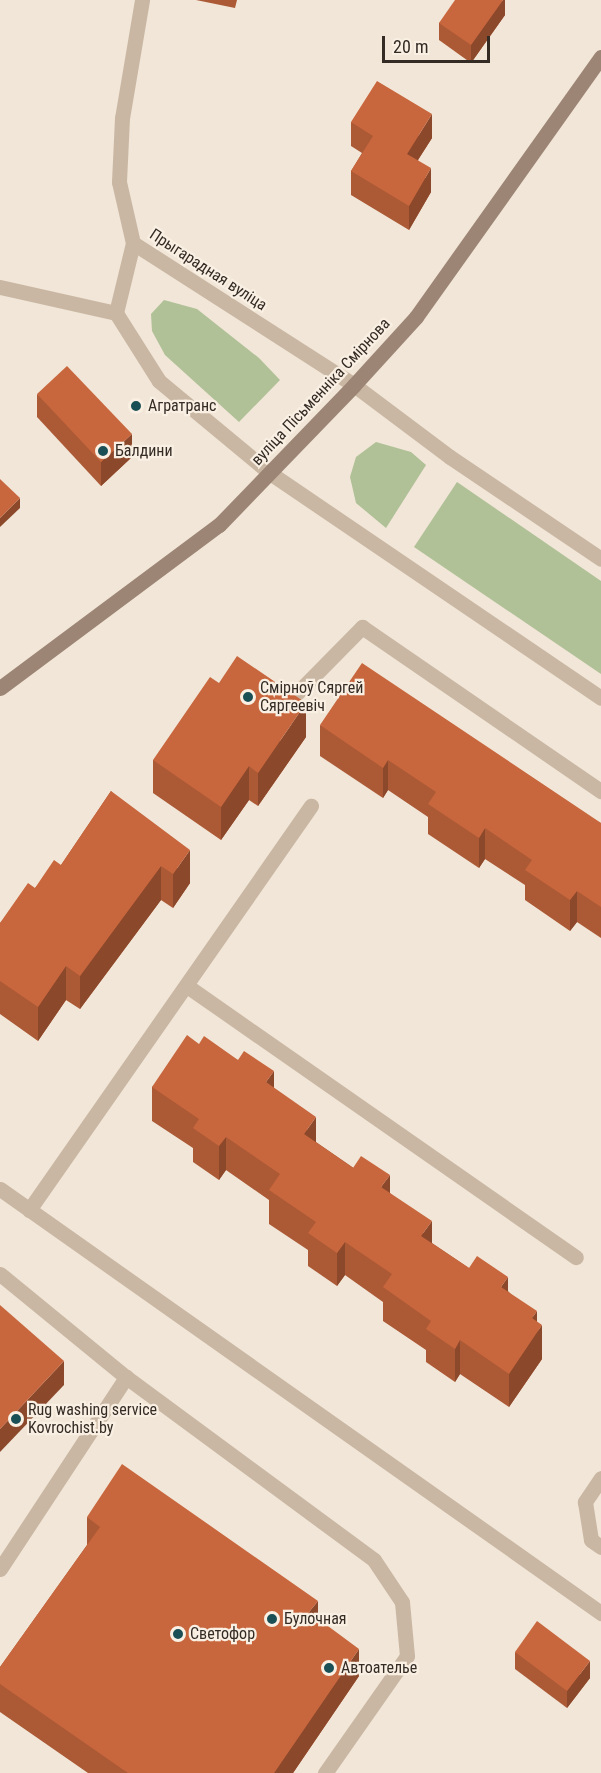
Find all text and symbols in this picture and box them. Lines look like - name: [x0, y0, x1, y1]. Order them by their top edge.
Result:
- scale bar: [385, 24, 493, 62]
- text: 20 m: [393, 36, 428, 57]
- street label: Прыгарадная вуліца: [146, 225, 270, 315]
- street label: вуліца Пісьменніка Смірнова: [248, 314, 394, 470]
- place label: Агратранс: [148, 396, 216, 416]
- marker: Агратранс: [129, 399, 143, 413]
- place label: Балдини: [115, 441, 173, 461]
- marker: Балдини: [96, 444, 110, 458]
- place label: Смірноў Сяргей Сяргеевіч: [260, 678, 363, 716]
- marker: Смірноў Сяргей Сяргеевіч: [241, 690, 255, 704]
- place label: Rug washing service Kovrochist.by: [28, 1400, 157, 1438]
- marker: Rug washing service Kovrochist.by: [9, 1412, 23, 1426]
- place label: Булочная: [284, 1609, 347, 1629]
- marker: Булочная: [265, 1612, 279, 1626]
- place label: Светофор: [190, 1624, 255, 1644]
- marker: Светофор: [171, 1627, 185, 1641]
- place label: Автоателье: [341, 1658, 417, 1678]
- marker: Автоателье: [322, 1661, 336, 1675]

